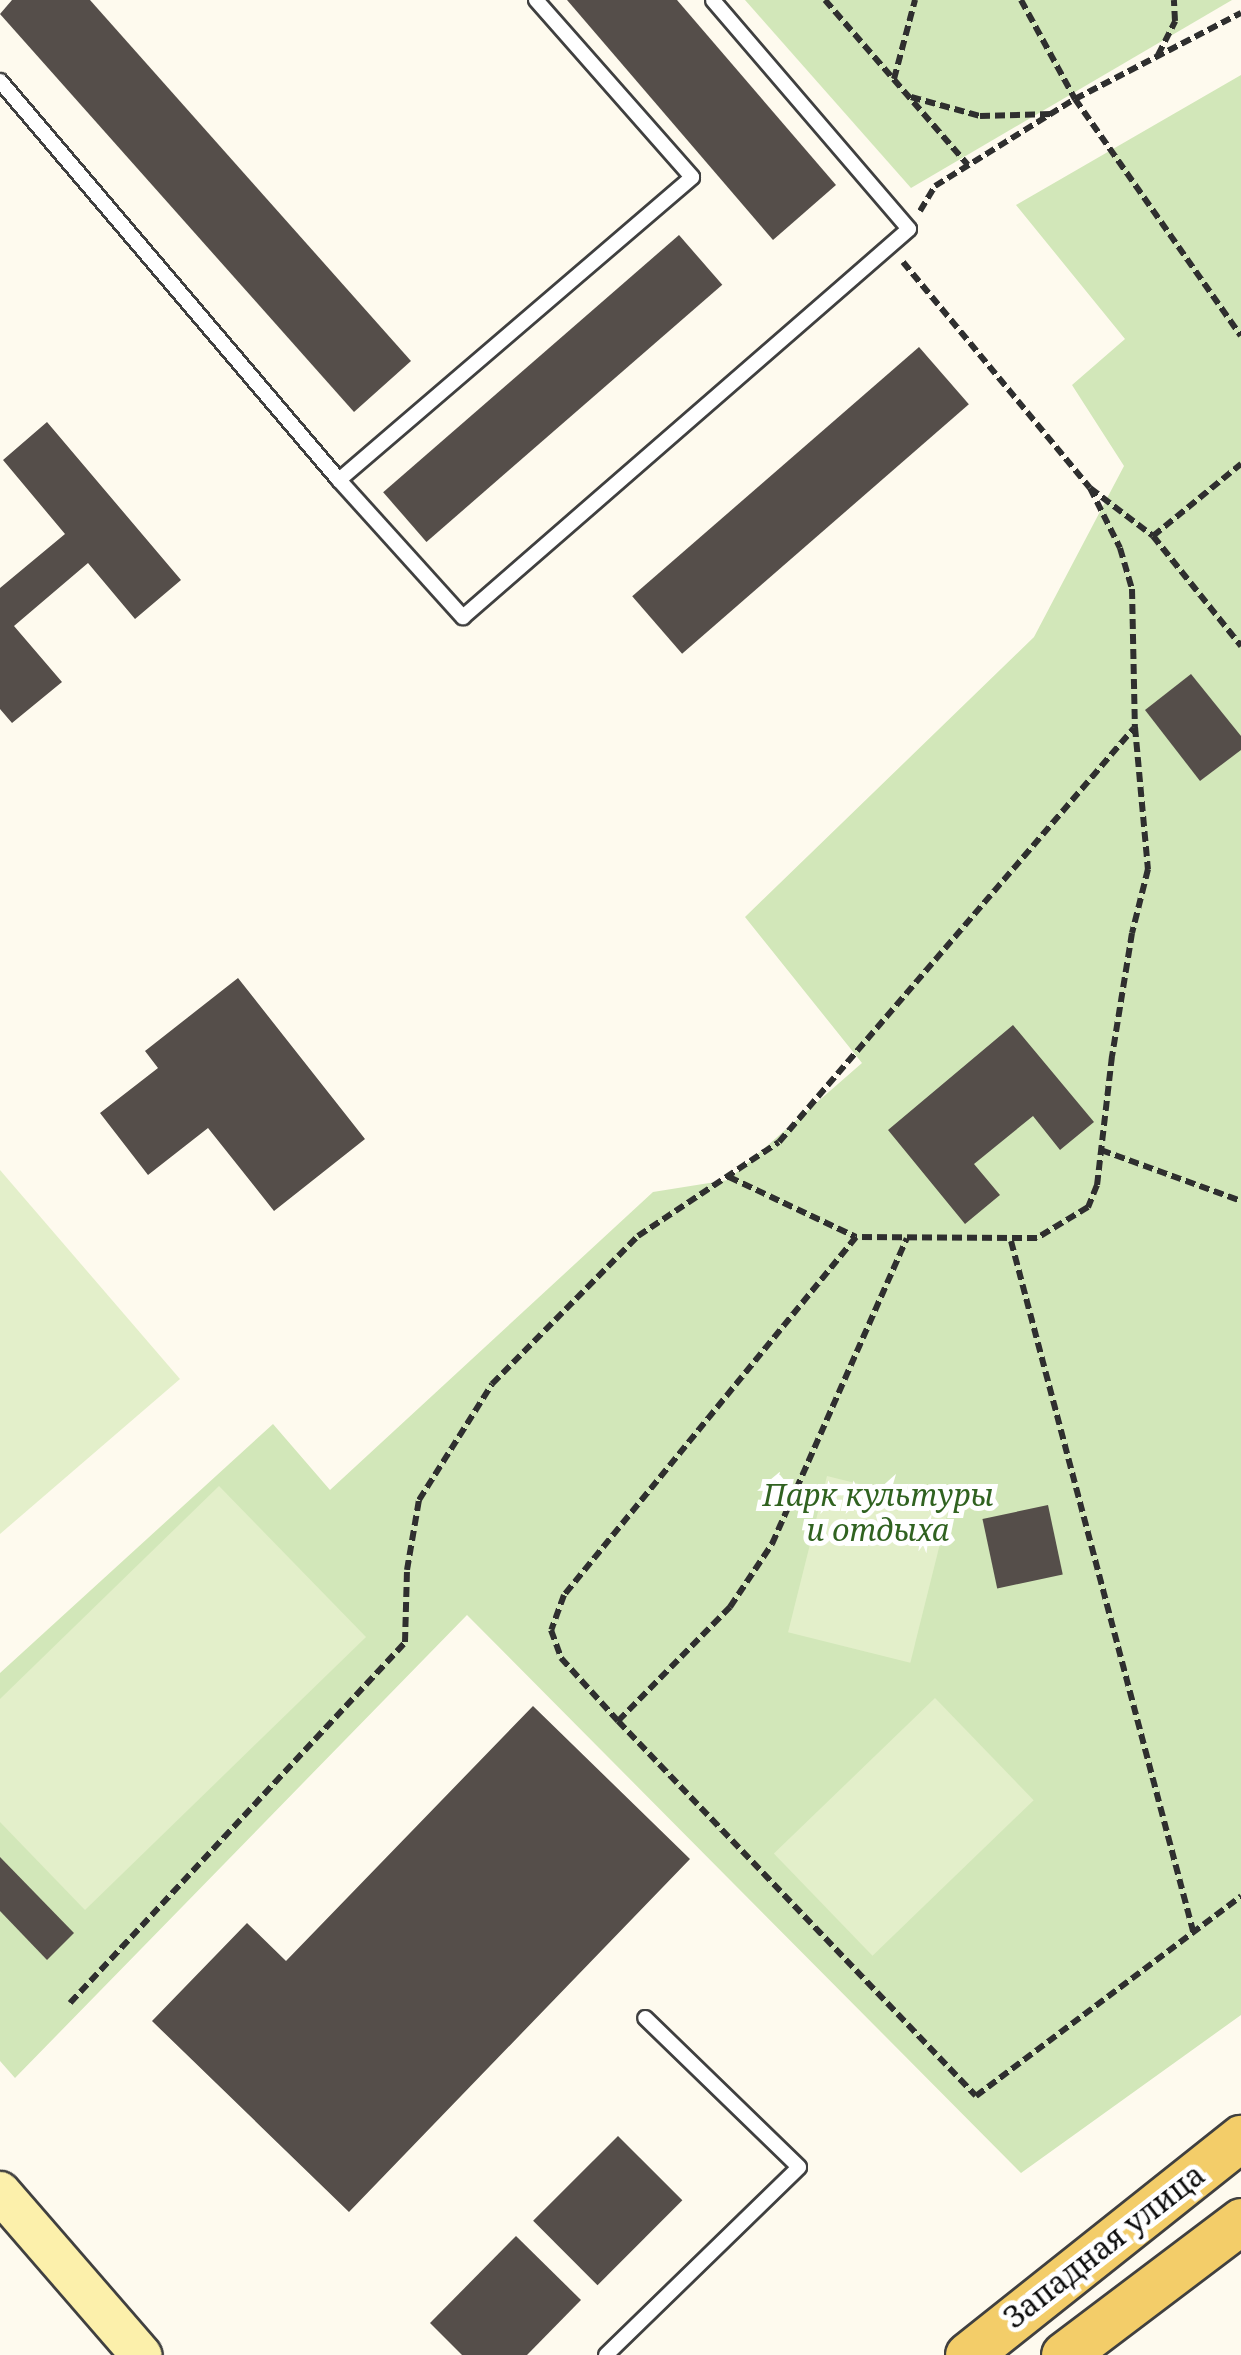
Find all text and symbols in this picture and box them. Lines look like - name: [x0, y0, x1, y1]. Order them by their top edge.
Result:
- park label: Парк культуры и отдыха: [763, 1477, 993, 1548]
- street label: Западная улица: [996, 2156, 1212, 2336]

